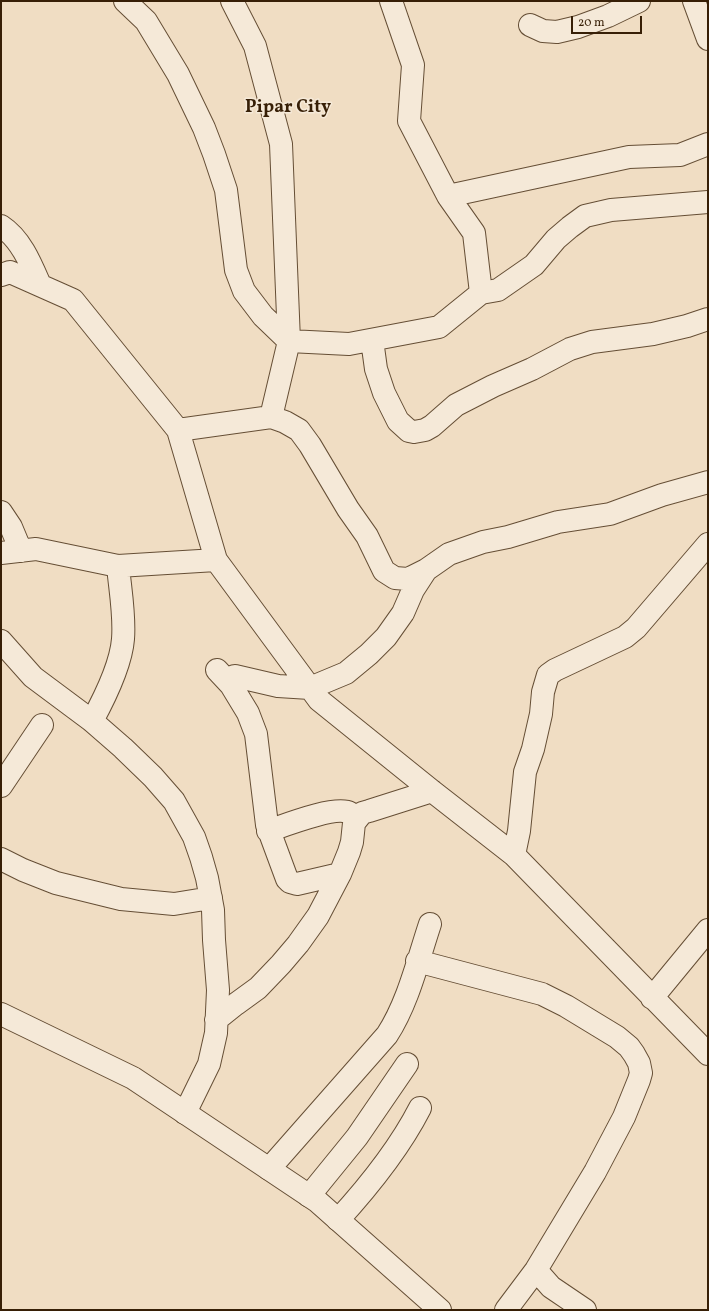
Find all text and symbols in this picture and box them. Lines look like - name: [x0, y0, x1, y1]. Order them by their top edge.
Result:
- scale bar: [573, 8, 644, 34]
- text: 20 m: [578, 15, 605, 31]
- district label: Pipar City: [245, 98, 331, 120]

